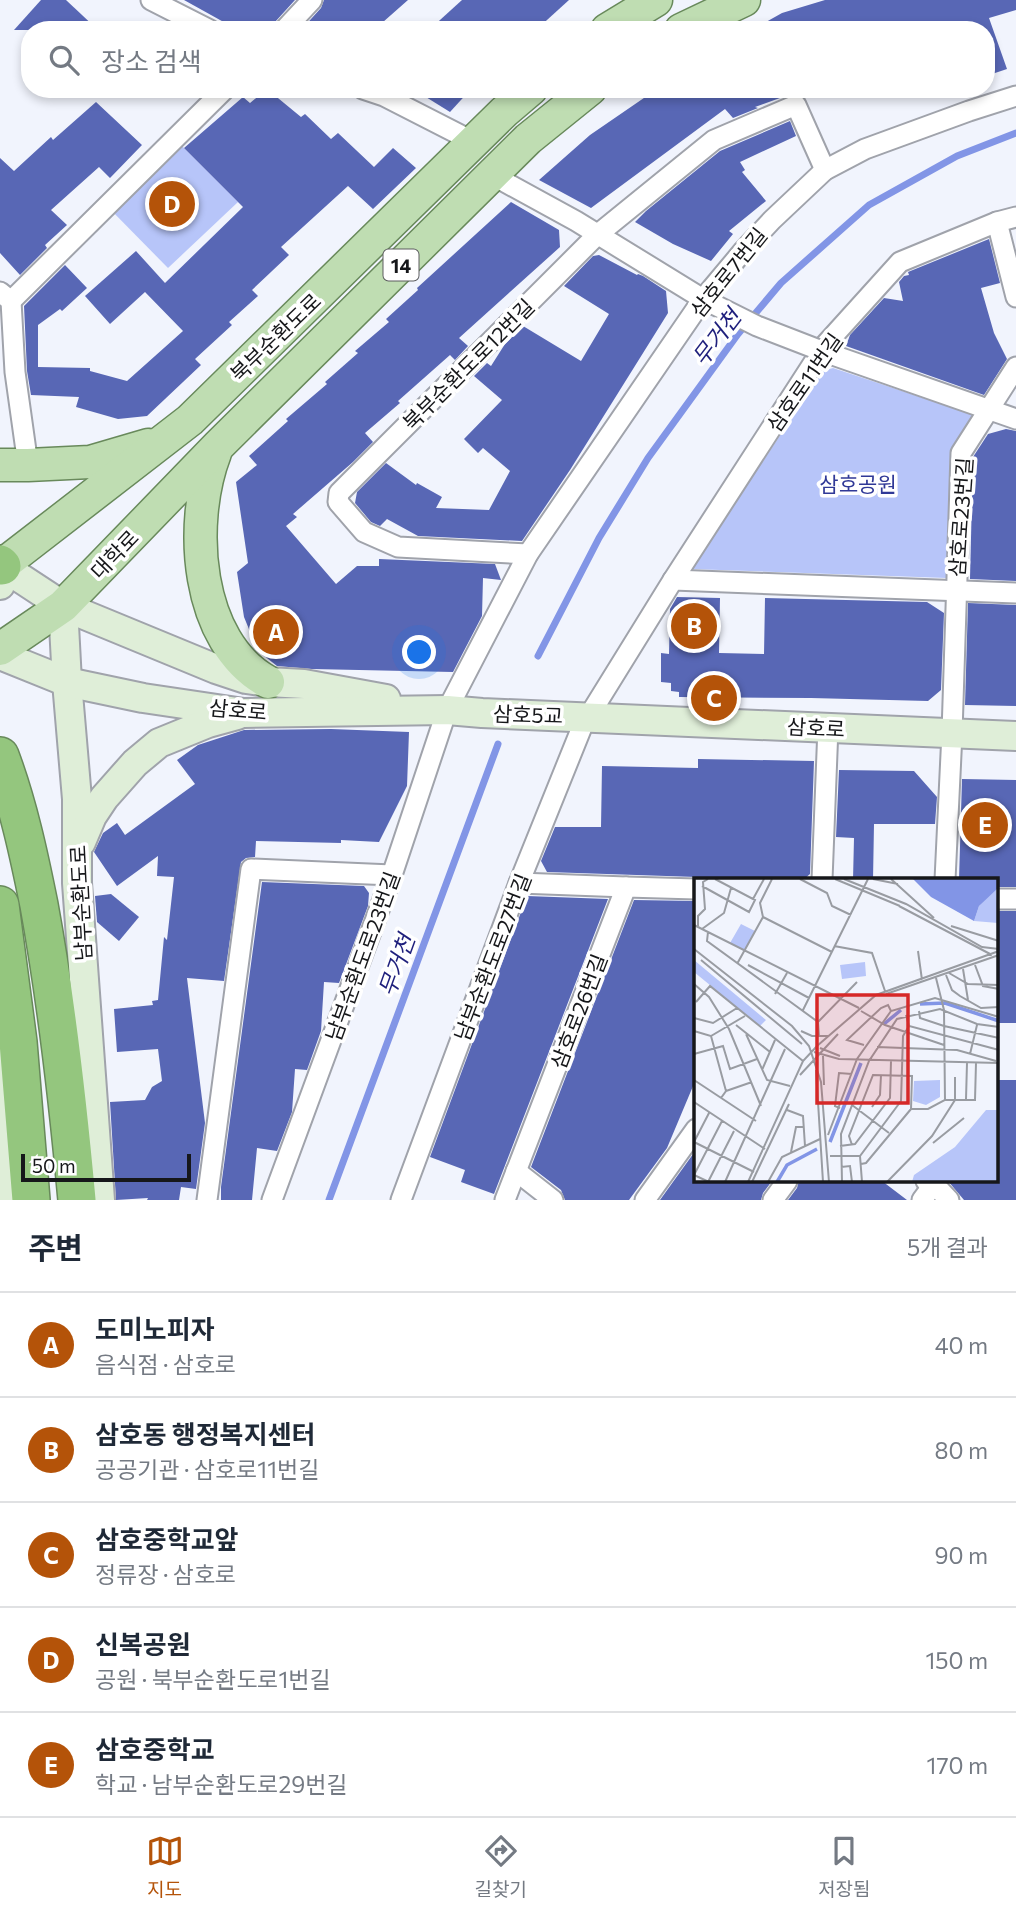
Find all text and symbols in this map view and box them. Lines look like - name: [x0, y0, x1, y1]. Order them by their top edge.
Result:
- search box: [21, 21, 995, 98]
- icon: search: [45, 41, 83, 79]
- text: 장소 검색: [101, 45, 202, 76]
- pin: D: [149, 178, 195, 230]
- street label: 삼호로7번길: [684, 222, 772, 322]
- road number: 14: [384, 249, 418, 280]
- street label: 북부순환도로: [225, 288, 325, 386]
- street label: 북부순환도로12번길: [397, 293, 539, 435]
- water label: 무거천: [686, 301, 748, 371]
- street label: 삼호로11번길: [761, 328, 847, 436]
- street label: 삼호로23번길: [943, 456, 977, 578]
- park label: 삼호공원: [819, 471, 897, 496]
- street label: 대학로: [85, 524, 143, 584]
- pin: B: [671, 600, 717, 652]
- pin: A: [253, 606, 299, 658]
- your location: [402, 635, 436, 669]
- pin: C: [691, 672, 737, 724]
- street label: 삼호로: [208, 694, 268, 724]
- street label: 삼호5교: [493, 700, 563, 728]
- street label: 삼호로: [786, 713, 846, 741]
- pin: E: [962, 799, 1008, 851]
- street label: 남부순환도로: [64, 844, 96, 962]
- street label: 남부순환도로23번길: [320, 868, 404, 1044]
- street label: 남부순환도로27번길: [449, 870, 535, 1044]
- inset map: [694, 878, 998, 1182]
- water label: 무거천: [372, 928, 421, 1000]
- street label: 삼호로26번길: [545, 950, 611, 1072]
- scale bar: [21, 1151, 191, 1183]
- text: 50 m: [32, 1154, 76, 1177]
- text: 주변: [28, 1228, 83, 1265]
- text: 5개 결과: [907, 1233, 988, 1261]
- text: 도미노피자: [95, 1313, 215, 1344]
- text: A: [43, 1331, 59, 1359]
- text: 40 m: [935, 1331, 988, 1359]
- text: 음식점 · 삼호로: [95, 1350, 236, 1378]
- text: 삼호동 행정복지센터: [95, 1418, 315, 1449]
- text: B: [43, 1436, 59, 1464]
- text: 80 m: [935, 1436, 988, 1464]
- text: 공공기관 · 삼호로11번길: [95, 1455, 319, 1483]
- text: 삼호중학교앞: [95, 1523, 239, 1554]
- text: C: [43, 1541, 59, 1569]
- text: 90 m: [935, 1541, 988, 1569]
- text: 정류장 · 삼호로: [95, 1560, 236, 1588]
- text: 신복공원: [95, 1628, 191, 1659]
- text: D: [43, 1646, 59, 1674]
- text: 150 m: [925, 1646, 988, 1674]
- text: 공원 · 북부순환도로1번길: [95, 1665, 331, 1693]
- text: 삼호중학교: [95, 1733, 215, 1764]
- text: E: [44, 1751, 58, 1779]
- text: 170 m: [927, 1751, 988, 1779]
- text: 학교 · 남부순환도로29번길: [95, 1770, 348, 1798]
- tab: 지도: [146, 1832, 184, 1901]
- tab: 길찾기: [475, 1832, 527, 1901]
- tab: 저장됨: [818, 1832, 870, 1901]

